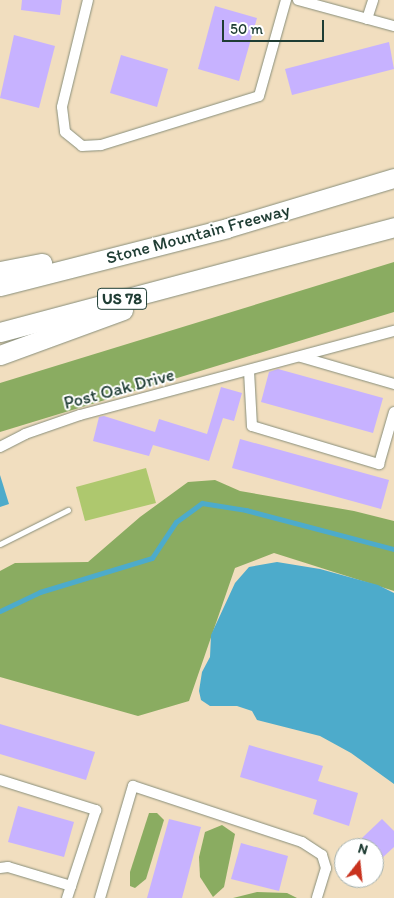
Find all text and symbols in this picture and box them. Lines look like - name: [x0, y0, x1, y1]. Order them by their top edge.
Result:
- scale bar: [224, 10, 326, 42]
- text: 50 m: [230, 20, 263, 38]
- street label: Stone Mountain Freeway: [103, 199, 293, 269]
- road number: US 78: [97, 286, 147, 312]
- street label: Post Oak Drive: [61, 364, 177, 414]
- north arrow: [334, 838, 384, 888]
- text: N: [356, 840, 370, 859]

